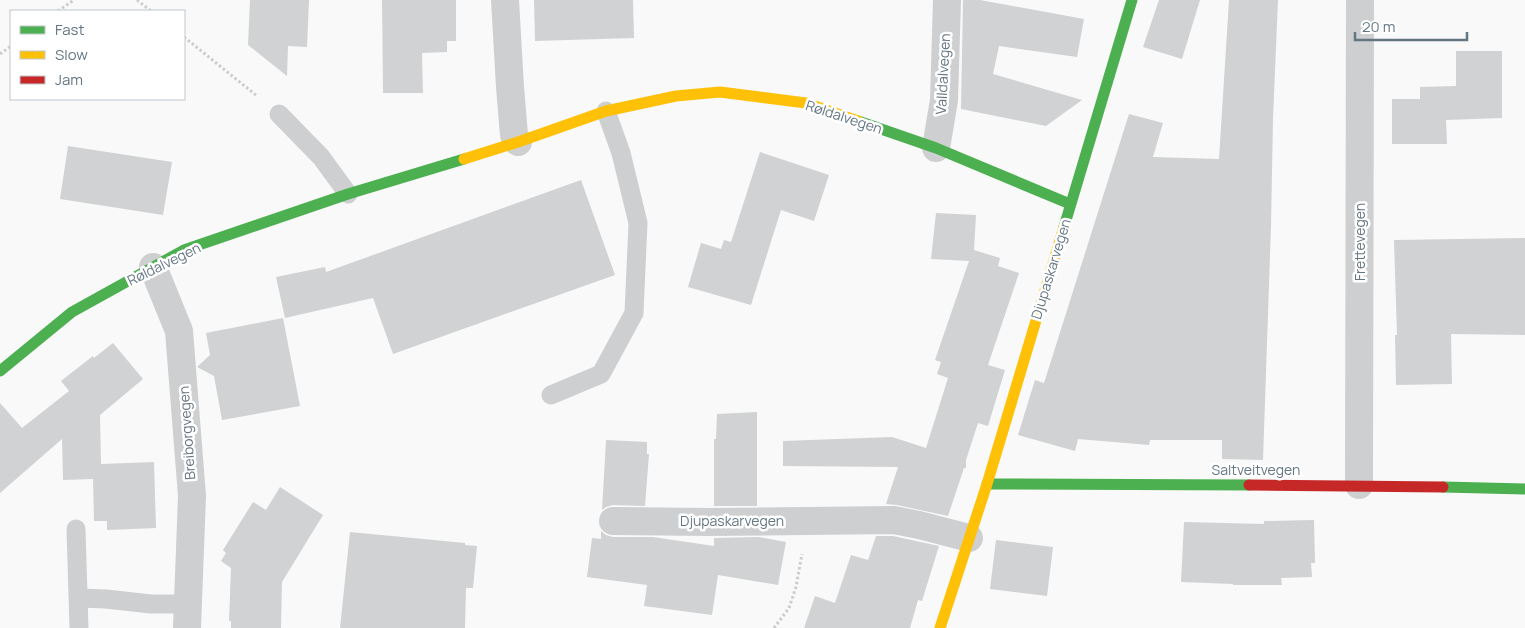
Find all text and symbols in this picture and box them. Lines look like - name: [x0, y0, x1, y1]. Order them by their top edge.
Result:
- legend: [10, 10, 185, 100]
- scale bar: [1355, 10, 1468, 42]
- text: 20 m: [1362, 16, 1395, 37]
- text: Fast: [55, 19, 84, 40]
- street label: Valldalvegen: [931, 33, 954, 115]
- text: Slow: [55, 44, 88, 65]
- text: Jam: [55, 69, 83, 90]
- street label: Røldalvegen: [804, 95, 885, 138]
- street label: Frettevegen: [1350, 203, 1369, 281]
- street label: Djupaskarvegen: [1026, 216, 1075, 321]
- street label: Røldalvegen: [124, 238, 204, 289]
- street label: Breiborgvegen: [174, 385, 199, 481]
- street label: Saltveitvegen: [1212, 460, 1300, 479]
- street label: Djupaskarvegen: [680, 511, 784, 530]

